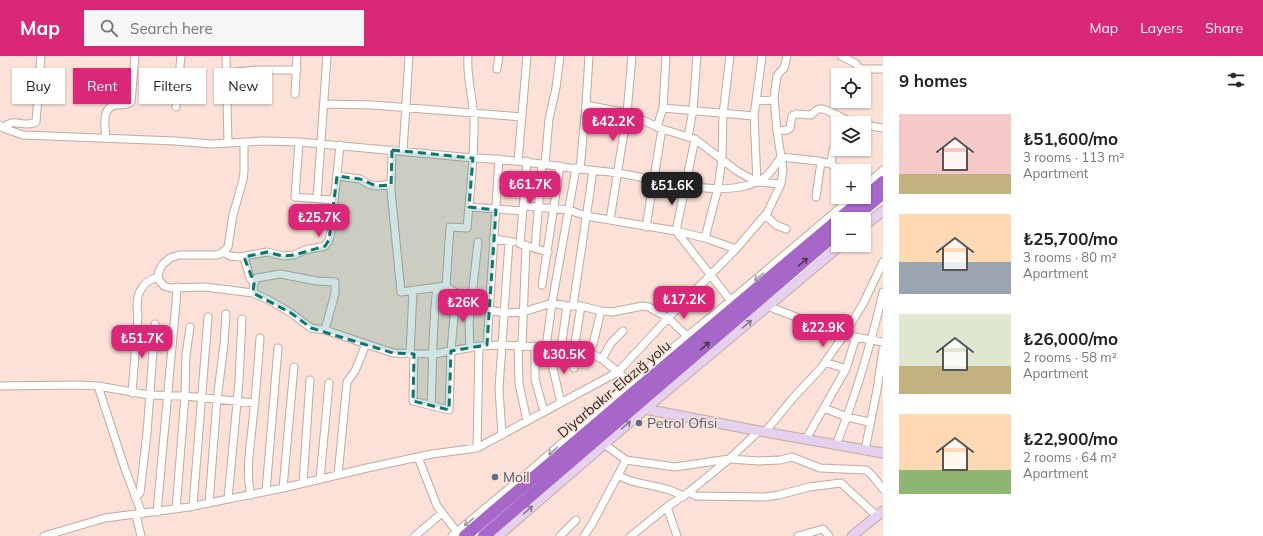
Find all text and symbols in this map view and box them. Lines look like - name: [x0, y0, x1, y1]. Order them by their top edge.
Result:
- search box: [84, 10, 364, 46]
- text: Map: [20, 16, 60, 40]
- icon: search: [98, 17, 120, 39]
- text: Search here: [130, 19, 213, 38]
- text: Map: [1089, 19, 1118, 37]
- text: Layers: [1140, 19, 1183, 37]
- text: Share: [1205, 19, 1243, 37]
- chip: Buy: [12, 68, 65, 104]
- chip: Rent: [73, 68, 131, 104]
- chip: Filters: [139, 68, 206, 104]
- chip: New: [214, 68, 272, 104]
- map controls: [831, 68, 871, 252]
- button: locate: [831, 68, 871, 108]
- icon: filters: [1225, 69, 1247, 91]
- text: 9 homes: [899, 70, 967, 91]
- pin: ₺42.2K: [580, 108, 646, 142]
- text: ₺42.2K: [591, 113, 635, 129]
- button: layers: [831, 116, 871, 156]
- text: ₺51,600/mo: [1023, 128, 1118, 149]
- icon: home: [931, 130, 979, 178]
- text: 3 rooms · 113 m²: [1023, 149, 1124, 165]
- button: +: [831, 164, 871, 204]
- text: Apartment: [1023, 165, 1088, 181]
- pin: ₺61.7K: [497, 171, 563, 205]
- pin: ₺51.6K: [639, 172, 705, 206]
- text: ₺61.7K: [508, 176, 552, 192]
- text: ₺51.6K: [650, 177, 694, 193]
- pin: ₺25.7K: [286, 204, 352, 238]
- text: ₺25.7K: [297, 209, 341, 225]
- button: −: [831, 212, 871, 252]
- text: ₺25,700/mo: [1023, 228, 1118, 249]
- icon: home: [931, 230, 979, 278]
- text: 3 rooms · 80 m²: [1023, 249, 1117, 265]
- one-way arrow: [798, 257, 809, 266]
- text: Apartment: [1023, 265, 1088, 281]
- one-way arrow: [753, 272, 764, 281]
- pin: ₺17.2K: [651, 286, 717, 320]
- pin: ₺26K: [439, 289, 487, 323]
- text: ₺17.2K: [662, 291, 706, 307]
- text: ₺26K: [447, 294, 479, 310]
- pin: ₺22.9K: [790, 314, 856, 348]
- one-way arrow: [741, 319, 752, 328]
- text: ₺22.9K: [801, 319, 845, 335]
- pin: ₺51.7K: [109, 325, 175, 359]
- text: ₺26,000/mo: [1023, 328, 1118, 349]
- text: ₺51.7K: [120, 330, 164, 346]
- icon: home: [931, 330, 979, 378]
- street label: Diyarbakır-Elazığ yolu: [554, 336, 674, 442]
- pin: ₺30.5K: [531, 341, 597, 375]
- one-way arrow: [700, 342, 710, 351]
- text: ₺30.5K: [542, 346, 586, 362]
- text: 2 rooms · 58 m²: [1023, 349, 1117, 365]
- text: Apartment: [1023, 365, 1088, 381]
- place label: Petrol Ofisi: [647, 414, 717, 432]
- marker: Petrol Ofisi: [634, 418, 644, 428]
- one-way arrow: [621, 421, 631, 430]
- text: ₺22,900/mo: [1023, 428, 1118, 449]
- icon: home: [931, 430, 979, 478]
- one-way arrow: [548, 447, 558, 456]
- text: 2 rooms · 64 m²: [1023, 449, 1117, 465]
- text: Apartment: [1023, 465, 1088, 481]
- place label: Moil: [503, 468, 530, 486]
- marker: Moil: [490, 472, 500, 482]
- one-way arrow: [522, 506, 533, 515]
- one-way arrow: [464, 517, 475, 526]

